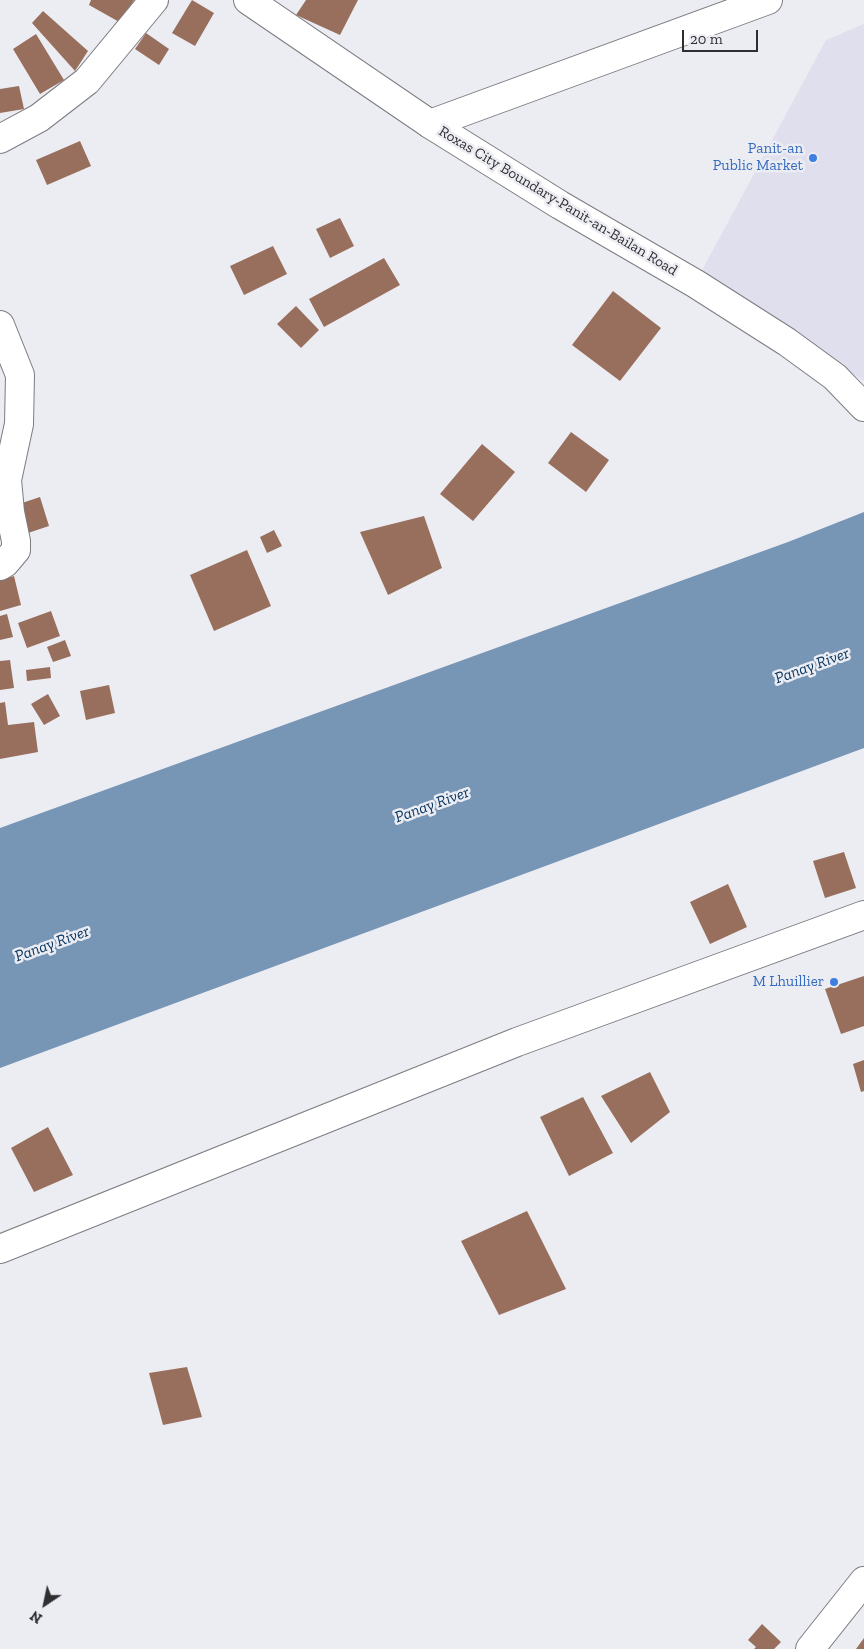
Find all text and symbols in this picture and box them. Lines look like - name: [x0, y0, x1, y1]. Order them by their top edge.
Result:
- scale bar: [684, 20, 760, 52]
- text: 20 m: [690, 30, 723, 48]
- street label: Roxas City Boundary-Panit-an-Bailan Road: [435, 122, 681, 280]
- place label: Panit-an Public Market: [713, 140, 803, 175]
- marker: Panit-an Public Market: [807, 152, 819, 164]
- water label: Panay River: [772, 644, 852, 688]
- water label: Panay River: [392, 783, 472, 827]
- water label: Panay River: [12, 922, 92, 966]
- place label: M Lhuillier: [753, 973, 824, 991]
- marker: M Lhuillier: [828, 976, 840, 988]
- north arrow: [20, 1579, 70, 1629]
- text: N: [27, 1607, 46, 1627]

